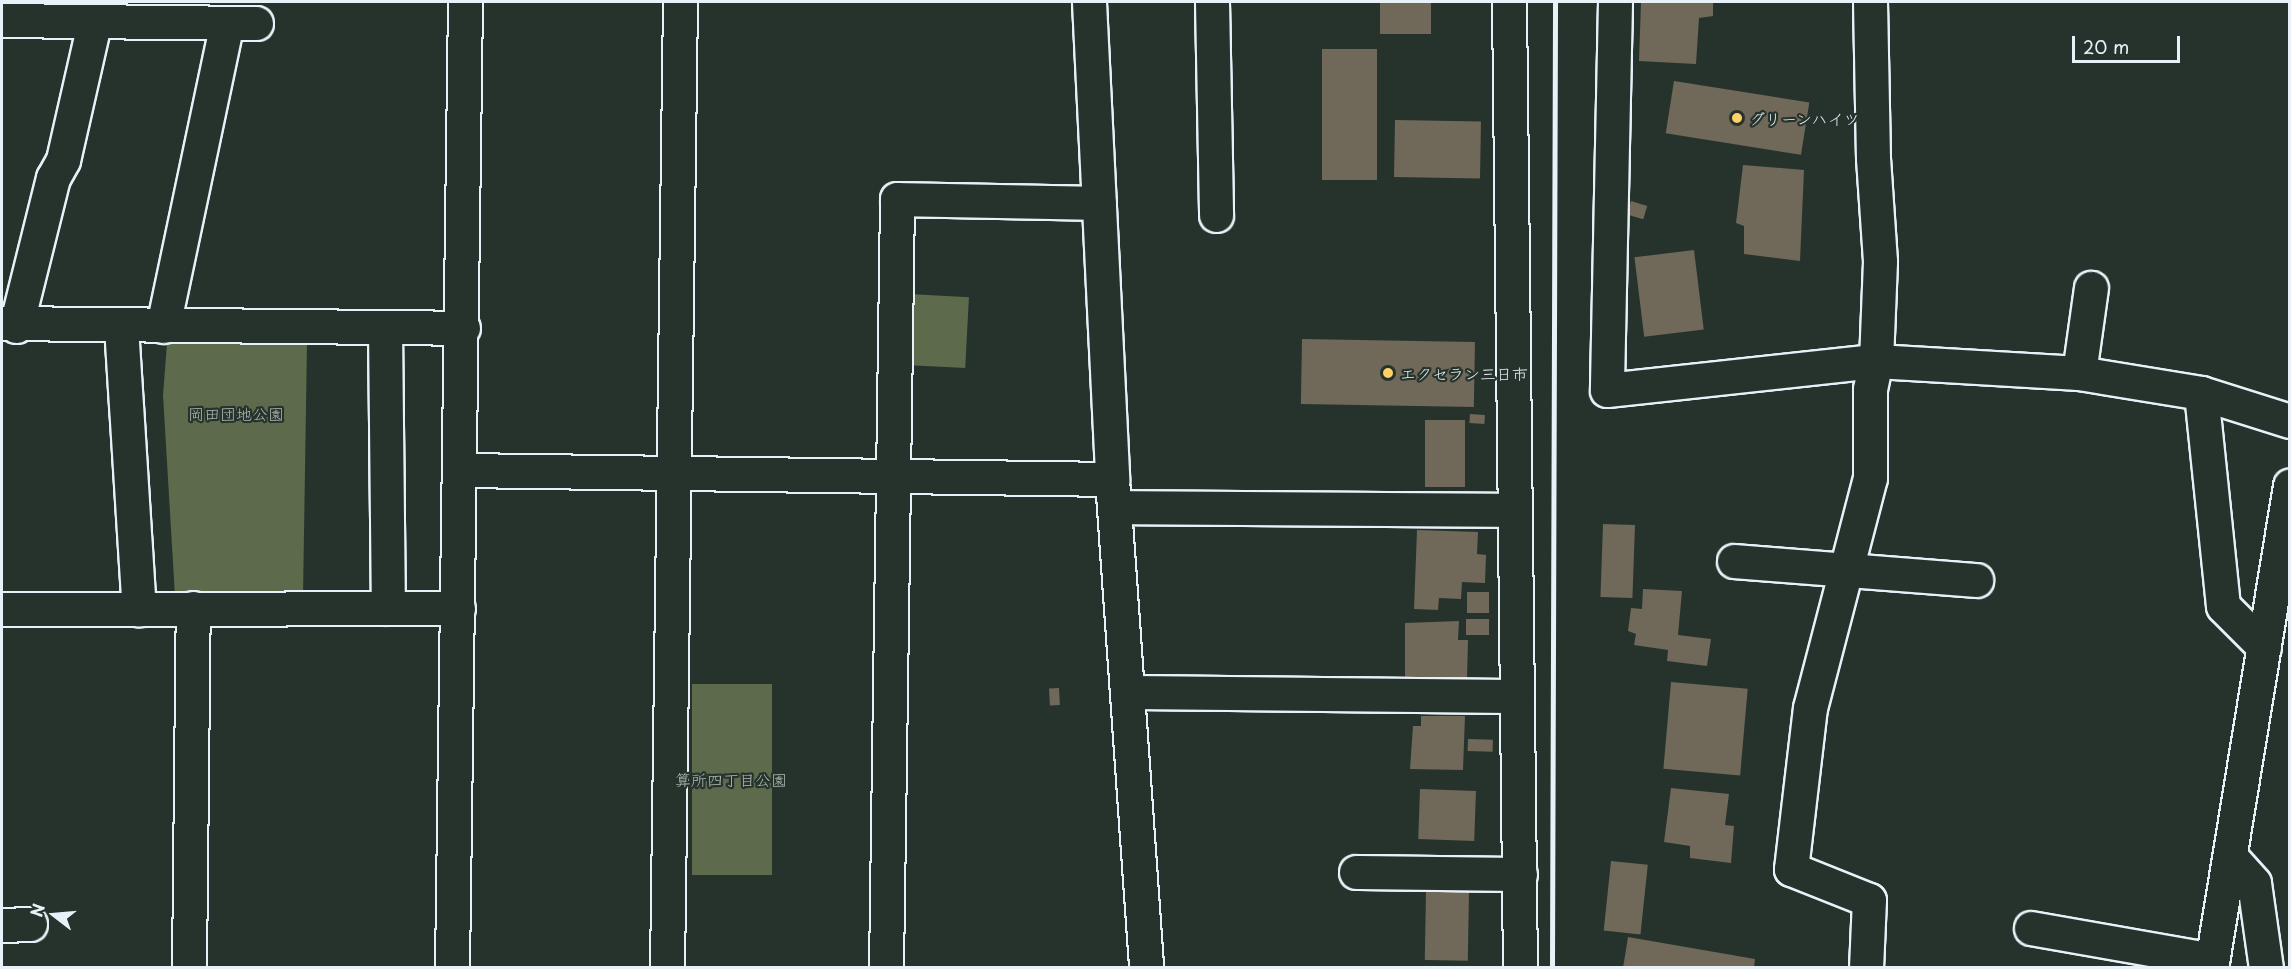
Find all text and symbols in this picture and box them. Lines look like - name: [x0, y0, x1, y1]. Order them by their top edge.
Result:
- scale bar: [2075, 24, 2183, 62]
- text: 20 m: [2083, 33, 2129, 60]
- place label: グリーンハイツ: [1749, 108, 1861, 128]
- marker: グリーンハイツ: [1730, 111, 1744, 125]
- place label: エクセラン三日市: [1400, 363, 1528, 383]
- marker: エクセラン三日市: [1381, 366, 1395, 380]
- park label: 岡田団地公園: [188, 403, 284, 423]
- park label: 算所四丁目公園: [675, 769, 787, 789]
- north arrow: [24, 885, 84, 945]
- text: N: [23, 901, 50, 919]

